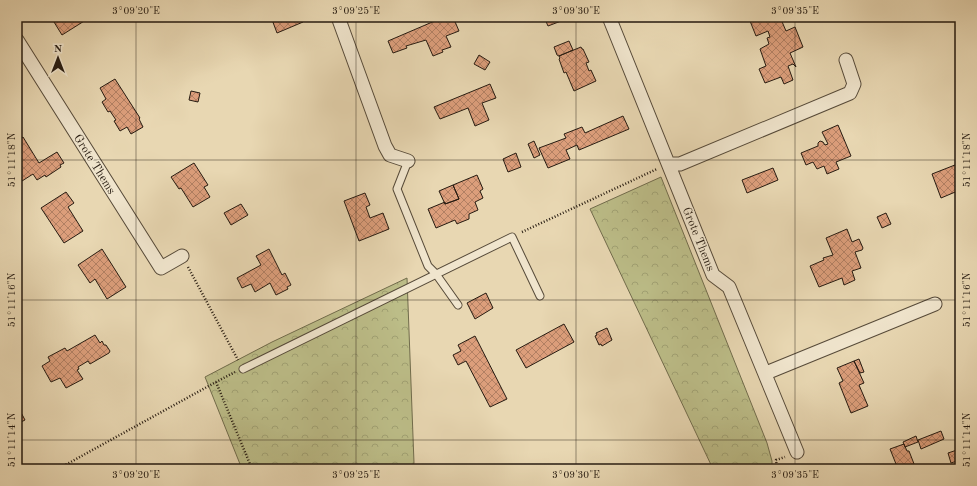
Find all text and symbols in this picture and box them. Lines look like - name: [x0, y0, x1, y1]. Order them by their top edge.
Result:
- text: 3°09'20"E: [112, 6, 160, 16]
- text: 3°09'25"E: [332, 6, 380, 16]
- text: 3°09'30"E: [552, 6, 600, 16]
- text: 3°09'35"E: [771, 6, 819, 16]
- north arrow: [38, 38, 78, 78]
- text: N: [54, 44, 63, 55]
- text: 51°11'18"N: [7, 132, 17, 187]
- text: 51°11'18"N: [962, 132, 972, 187]
- street label: Grote Thems: [71, 133, 117, 197]
- street label: Grote Thems: [680, 206, 716, 273]
- text: 51°11'16"N: [7, 272, 17, 327]
- text: 51°11'16"N: [962, 272, 972, 327]
- text: 51°11'14"N: [7, 412, 17, 467]
- text: 51°11'14"N: [962, 412, 972, 467]
- text: 3°09'20"E: [112, 470, 160, 480]
- text: 3°09'25"E: [332, 470, 380, 480]
- text: 3°09'30"E: [552, 470, 600, 480]
- text: 3°09'35"E: [771, 470, 819, 480]

